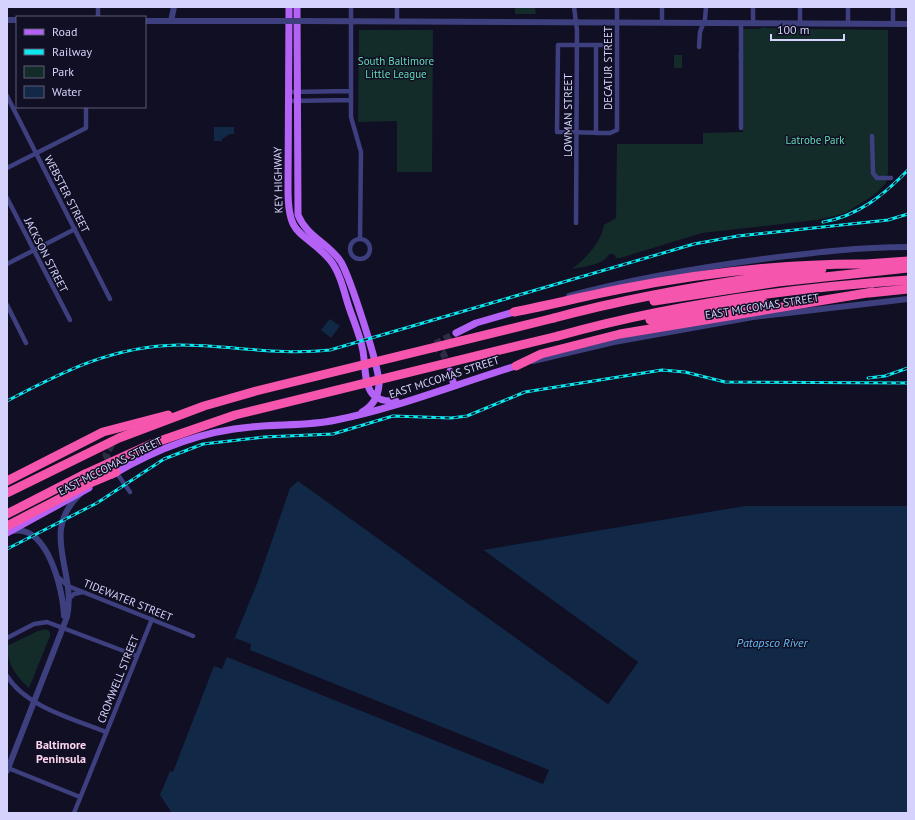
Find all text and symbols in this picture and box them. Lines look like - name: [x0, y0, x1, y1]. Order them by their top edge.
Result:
- legend: [16, 16, 146, 108]
- scale bar: [771, 16, 844, 42]
- text: 100 m: [777, 22, 810, 37]
- text: Road: [52, 24, 77, 39]
- street label: DECATUR STREET: [601, 26, 615, 110]
- text: Railway: [52, 44, 92, 59]
- park label: South Baltimore Little League: [358, 54, 435, 81]
- text: Park: [52, 64, 74, 79]
- street label: LOWMAN STREET: [561, 73, 575, 157]
- text: Water: [52, 84, 82, 99]
- park label: Latrobe Park: [786, 133, 845, 147]
- street label: KEY HIGHWAY: [270, 146, 286, 213]
- street label: WEBSTER STREET: [41, 153, 93, 235]
- street label: JACKSON STREET: [21, 214, 71, 295]
- street label: EAST MCCOMAS STREET: [704, 290, 820, 322]
- street label: EAST MCCOMAS STREET: [387, 353, 501, 401]
- street label: EAST MCCOMAS STREET: [55, 434, 165, 498]
- street label: TIDEWATER STREET: [81, 576, 175, 624]
- street label: CROMWELL STREET: [94, 633, 142, 725]
- water label: Patapsco River: [737, 635, 809, 650]
- district label: Baltimore Peninsula: [36, 737, 86, 766]

